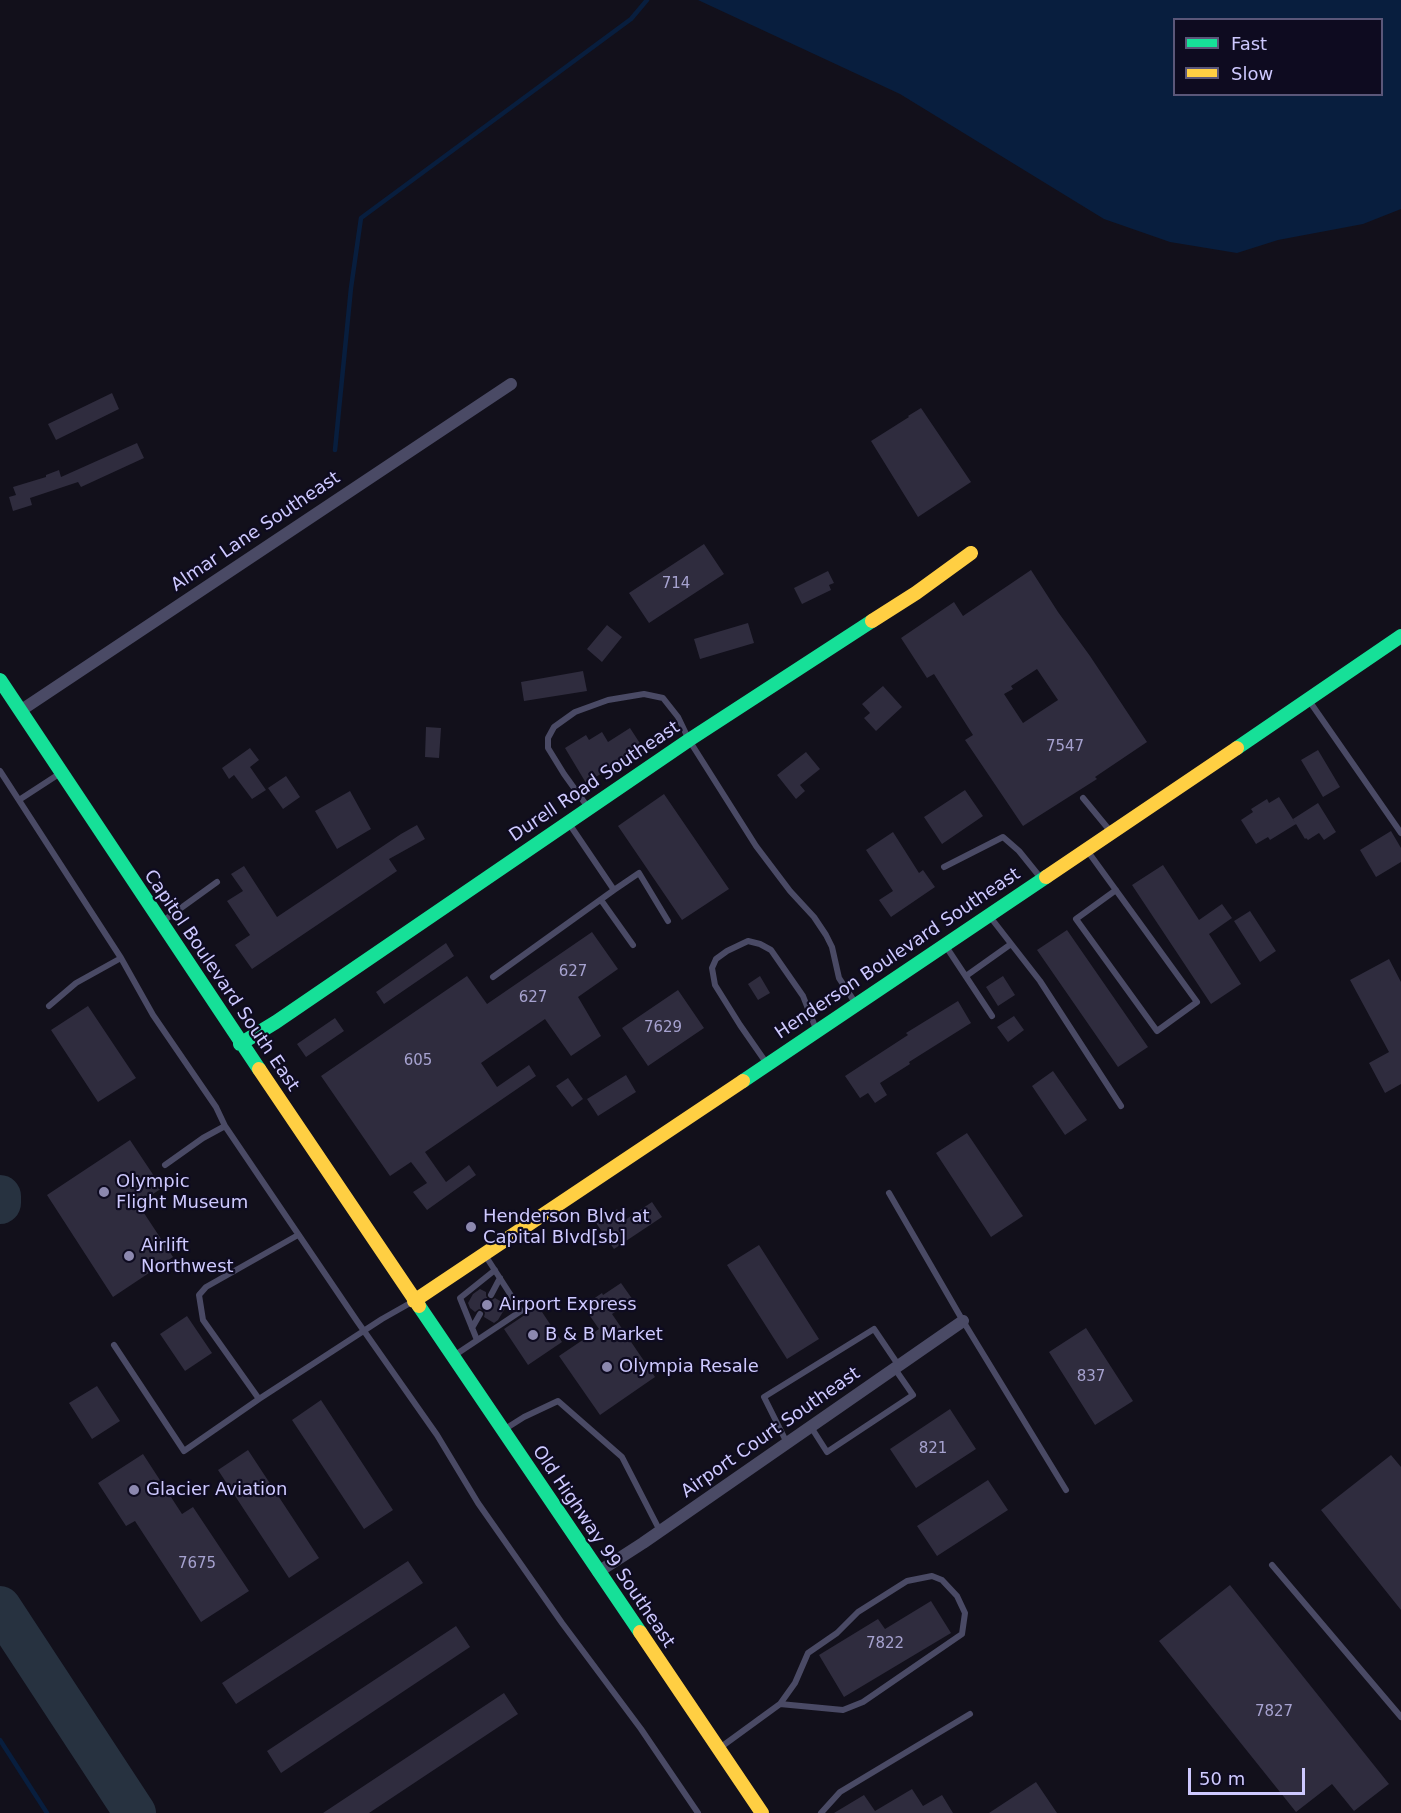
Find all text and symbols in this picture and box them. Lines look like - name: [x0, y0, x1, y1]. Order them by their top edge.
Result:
- legend: [1173, 18, 1383, 96]
- text: Fast: [1231, 33, 1267, 54]
- text: Slow: [1231, 63, 1273, 84]
- street label: Almar Lane Southeast: [167, 467, 345, 597]
- house number: 714: [662, 575, 690, 593]
- street label: Durell Road Southeast: [506, 717, 684, 847]
- house number: 7547: [1046, 738, 1084, 756]
- street label: Henderson Boulevard Southeast: [771, 864, 1025, 1044]
- street label: Capitol Boulevard South East: [139, 866, 303, 1096]
- house number: 627: [559, 963, 587, 981]
- house number: 627: [519, 989, 547, 1007]
- house number: 7629: [644, 1019, 682, 1037]
- house number: 605: [404, 1052, 432, 1070]
- place label: Olympic Flight Museum: [116, 1171, 248, 1214]
- marker: Olympic Flight Museum: [97, 1185, 111, 1199]
- place label: Henderson Blvd at Capital Blvd[sb]: [483, 1206, 650, 1248]
- marker: Henderson Blvd at Capital Blvd[sb]: [464, 1220, 478, 1234]
- place label: Airlift Northwest: [141, 1235, 234, 1278]
- marker: Airlift Northwest: [122, 1249, 136, 1263]
- place label: Airport Express: [499, 1294, 637, 1316]
- marker: Airport Express: [480, 1298, 494, 1312]
- place label: B & B Market: [545, 1324, 663, 1346]
- marker: B & B Market: [526, 1328, 540, 1342]
- place label: Olympia Resale: [619, 1356, 759, 1378]
- marker: Olympia Resale: [600, 1360, 614, 1374]
- street label: Airport Court Southeast: [677, 1363, 865, 1503]
- house number: 837: [1077, 1368, 1105, 1386]
- house number: 821: [919, 1440, 947, 1458]
- street label: Old Highway 99 Southeast: [527, 1442, 679, 1652]
- place label: Glacier Aviation: [146, 1479, 287, 1501]
- marker: Glacier Aviation: [127, 1483, 141, 1497]
- house number: 7675: [178, 1555, 216, 1573]
- house number: 7822: [866, 1635, 904, 1653]
- house number: 7827: [1255, 1703, 1293, 1721]
- scale bar: [1191, 1756, 1308, 1794]
- text: 50 m: [1199, 1768, 1245, 1789]

